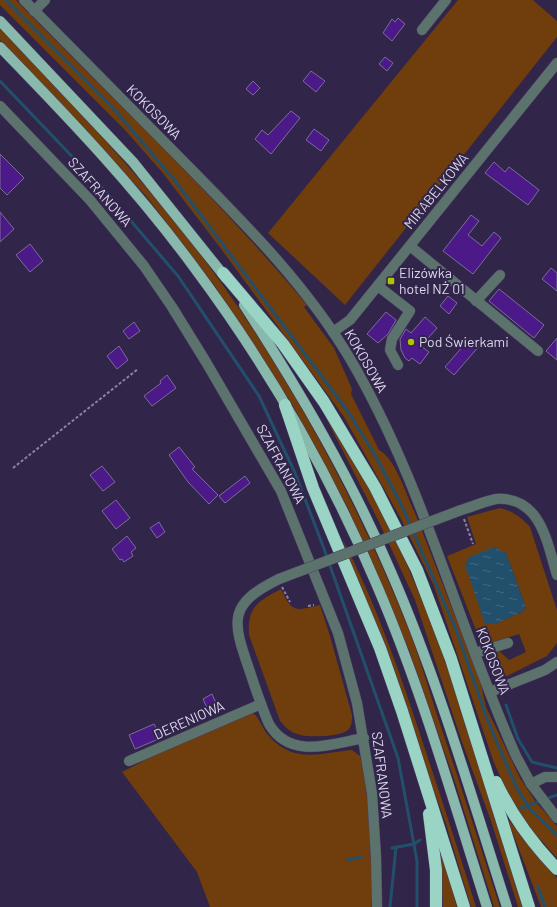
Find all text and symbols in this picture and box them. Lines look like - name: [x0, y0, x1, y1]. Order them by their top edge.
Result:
- street label: KOKOSOWA: [123, 81, 186, 143]
- street label: MIRABELKOWA: [400, 149, 472, 232]
- street label: SZAFRANOWA: [65, 153, 136, 230]
- place label: Elizówka hotel NŻ 01: [399, 264, 465, 297]
- marker: Elizówka hotel NŻ 01: [386, 276, 396, 286]
- street label: KOKOSOWA: [341, 326, 392, 396]
- place label: Pod Świerkami: [419, 333, 509, 350]
- marker: Pod Świerkami: [406, 337, 416, 347]
- street label: SZAFRANOWA: [253, 421, 310, 507]
- street label: KOKOSOWA: [473, 625, 514, 697]
- street label: DERENIOWA: [151, 696, 227, 743]
- street label: SZAFRANOWA: [369, 730, 396, 820]

